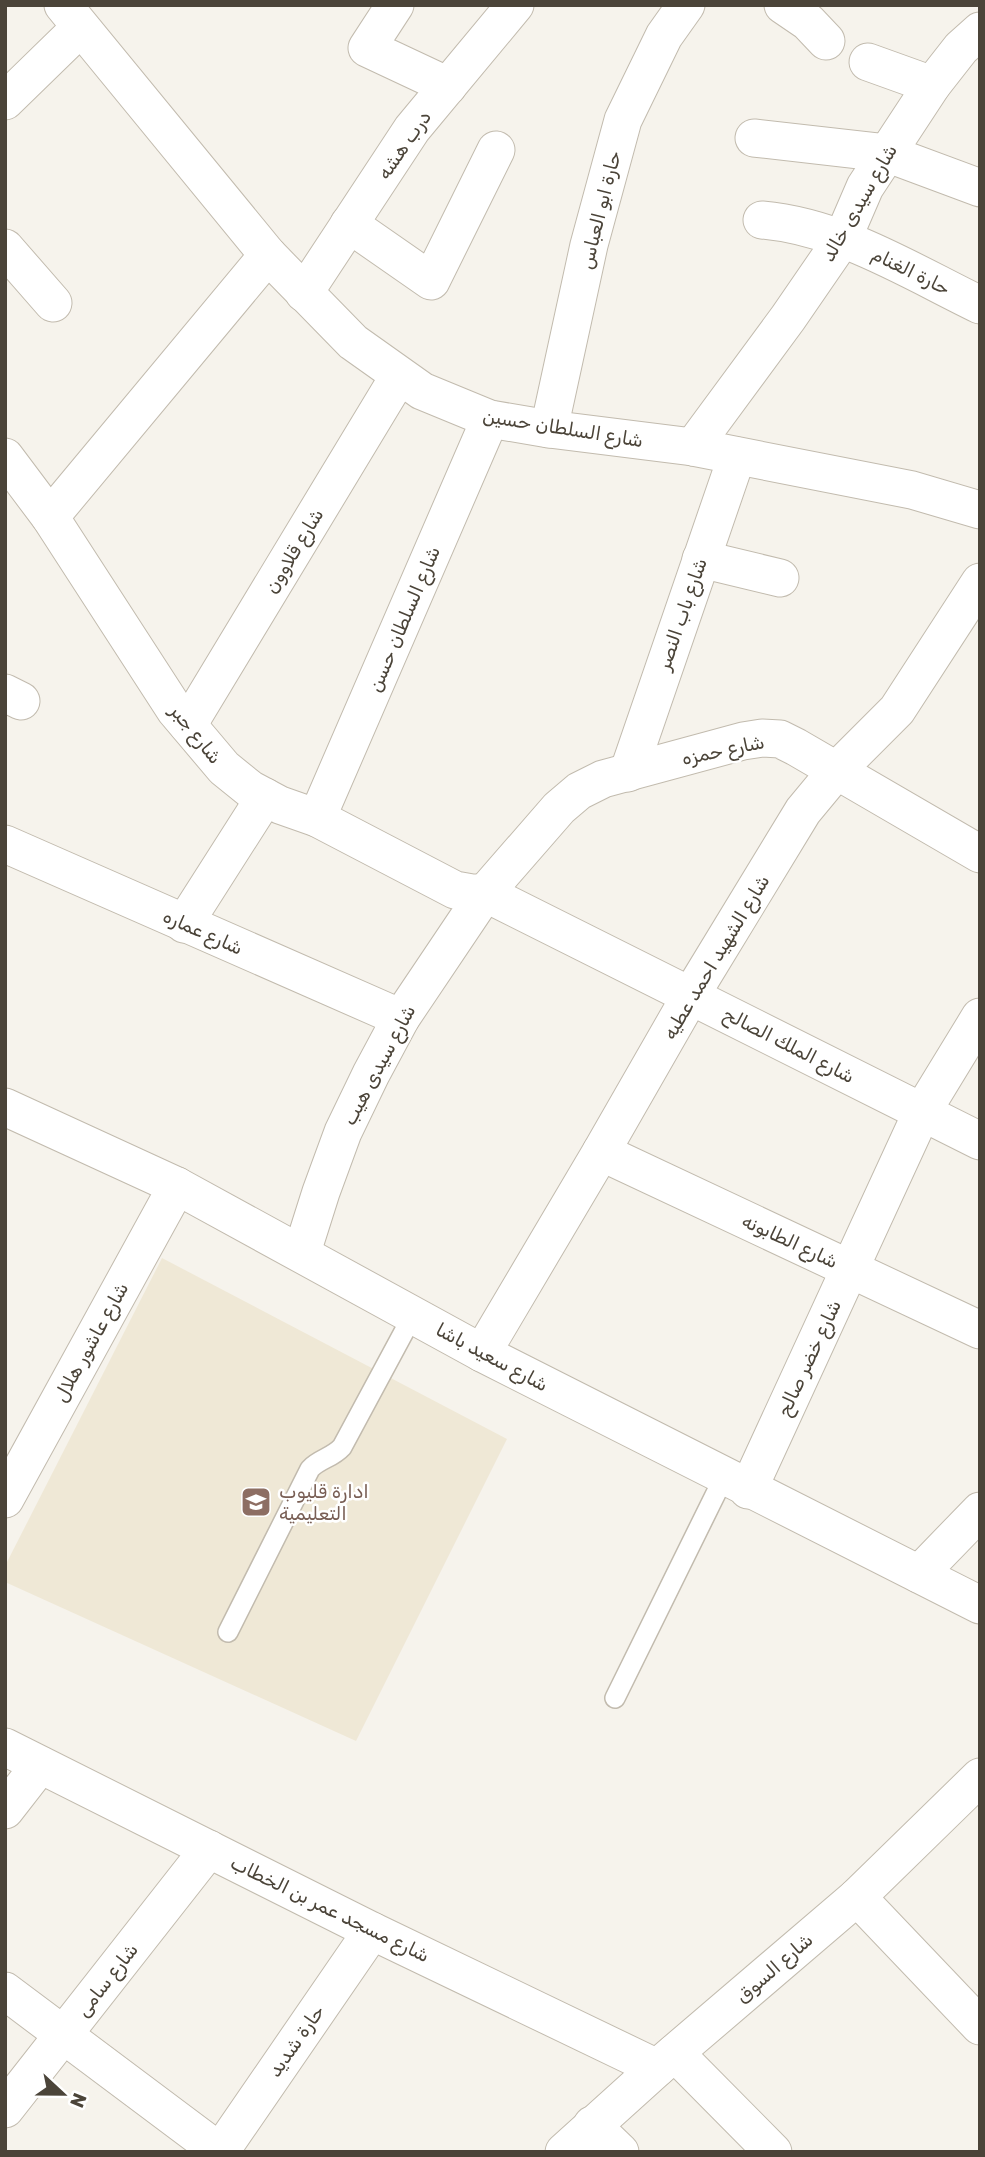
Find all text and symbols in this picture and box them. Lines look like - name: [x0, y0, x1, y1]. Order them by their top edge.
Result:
- street label: درب هشه: [372, 106, 436, 184]
- street label: شارع سيدى خالد: [816, 140, 904, 267]
- street label: حارة ابو العباس: [574, 149, 626, 271]
- street label: حارة الغنام: [868, 242, 954, 301]
- street label: شارع السلطان حسين: [481, 404, 645, 454]
- street label: شارع قلاوون: [260, 504, 330, 599]
- street label: شارع السلطان حسن: [363, 543, 447, 696]
- street label: شارع باب النصر: [652, 555, 714, 675]
- street label: شارع جبر: [163, 699, 227, 770]
- street label: شارع حمزه: [680, 730, 767, 772]
- street label: شارع الشهيد احمد عطيه: [658, 870, 776, 1045]
- street label: شارع عماره: [159, 904, 247, 962]
- street label: شارع سيدى هيب: [338, 1001, 422, 1130]
- street label: شارع الملك الصالح: [719, 1002, 859, 1090]
- street label: شارع الطابونه: [738, 1209, 842, 1275]
- street label: شارع عاشور هلال: [49, 1278, 135, 1407]
- street label: شارع خضر صالح: [772, 1296, 848, 1421]
- street label: شارع سعيد باشا: [431, 1318, 552, 1398]
- place label: ادارة قليوب التعليمية: [279, 1480, 369, 1525]
- school or university icon: ادارة قليوب التعليمية: [239, 1485, 273, 1519]
- street label: شارع مسجد عمر بن الخطاب: [226, 1851, 433, 1969]
- street label: شارع السوق: [731, 1928, 819, 2009]
- street label: شارع سامى: [71, 1939, 144, 2023]
- street label: حارة شديد: [263, 2001, 329, 2081]
- north arrow: [28, 2059, 98, 2129]
- text: N: [65, 2090, 92, 2111]

